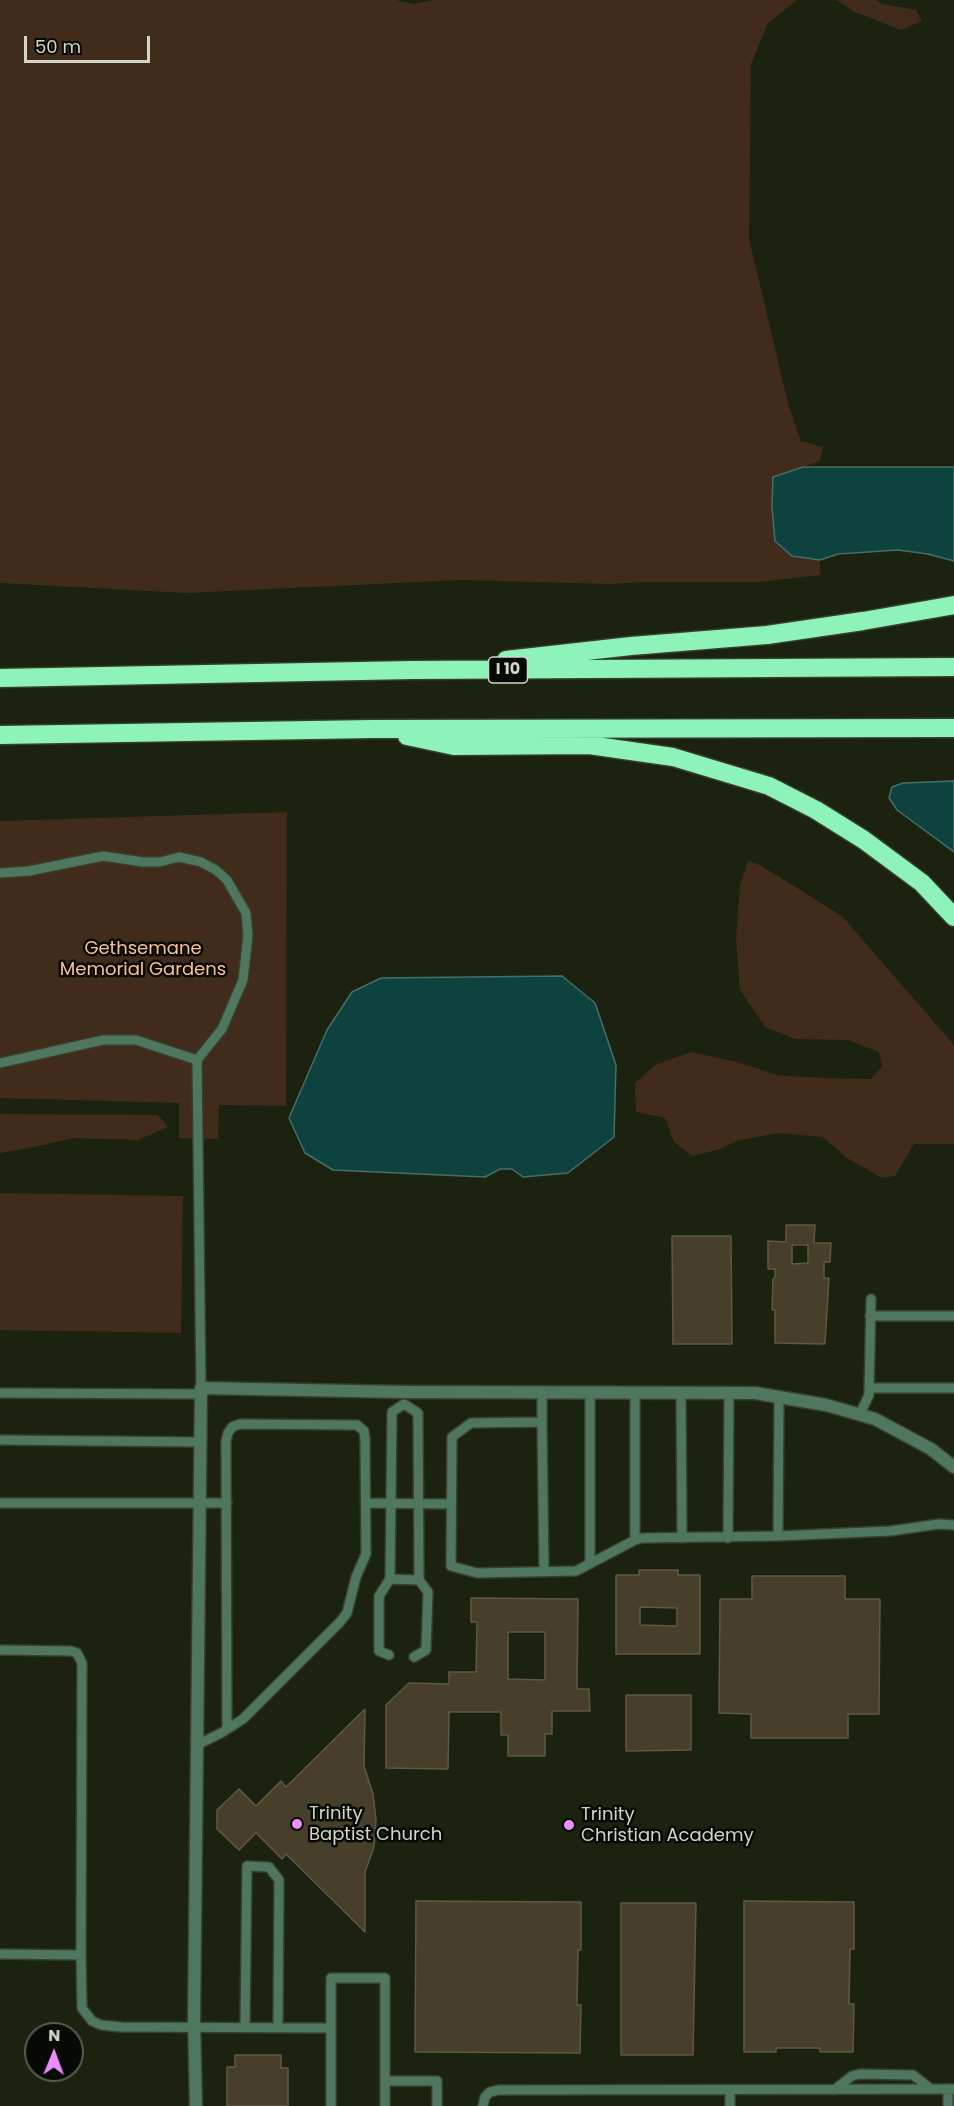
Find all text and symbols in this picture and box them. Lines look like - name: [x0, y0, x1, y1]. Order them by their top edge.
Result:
- scale bar: [27, 24, 153, 62]
- text: 50 m: [35, 34, 81, 59]
- road number: I 10: [488, 657, 528, 683]
- park label: Gethsemane Memorial Gardens: [60, 938, 226, 980]
- place label: Trinity Baptist Church: [309, 1803, 442, 1846]
- place label: Trinity Christian Academy: [581, 1804, 754, 1846]
- marker: Trinity Baptist Church: [290, 1817, 304, 1831]
- marker: Trinity Christian Academy: [562, 1818, 576, 1832]
- north arrow: [24, 2022, 84, 2082]
- text: N: [48, 2024, 61, 2047]

